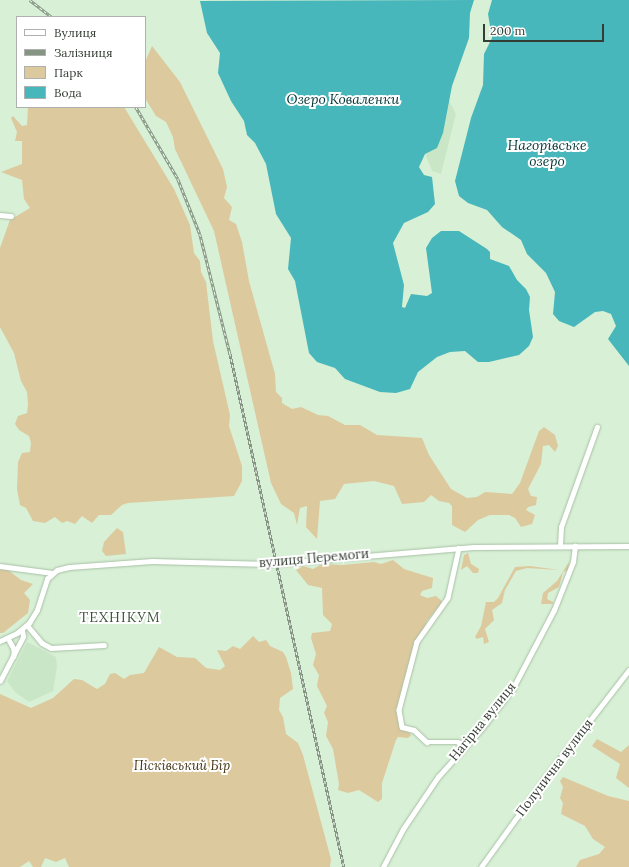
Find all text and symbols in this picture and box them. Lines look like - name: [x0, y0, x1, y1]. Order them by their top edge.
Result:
- legend: [16, 16, 146, 108]
- scale bar: [485, 16, 606, 42]
- text: 200 m: [490, 23, 525, 38]
- text: Вулиця: [54, 25, 96, 40]
- text: Залізниця: [54, 45, 112, 60]
- text: Парк: [54, 65, 83, 80]
- text: Вода: [54, 85, 82, 100]
- water label: Озеро Коваленки: [287, 91, 399, 107]
- water label: Нагорівське озеро: [507, 137, 587, 170]
- street label: вулиця Перемоги: [258, 546, 370, 572]
- district label: ТЕХНІКУМ: [79, 609, 161, 625]
- street label: Нагірна вулиця: [447, 680, 519, 764]
- street label: Полунична вулиця: [513, 716, 597, 820]
- park label: Пісківський Бір: [134, 758, 230, 774]

